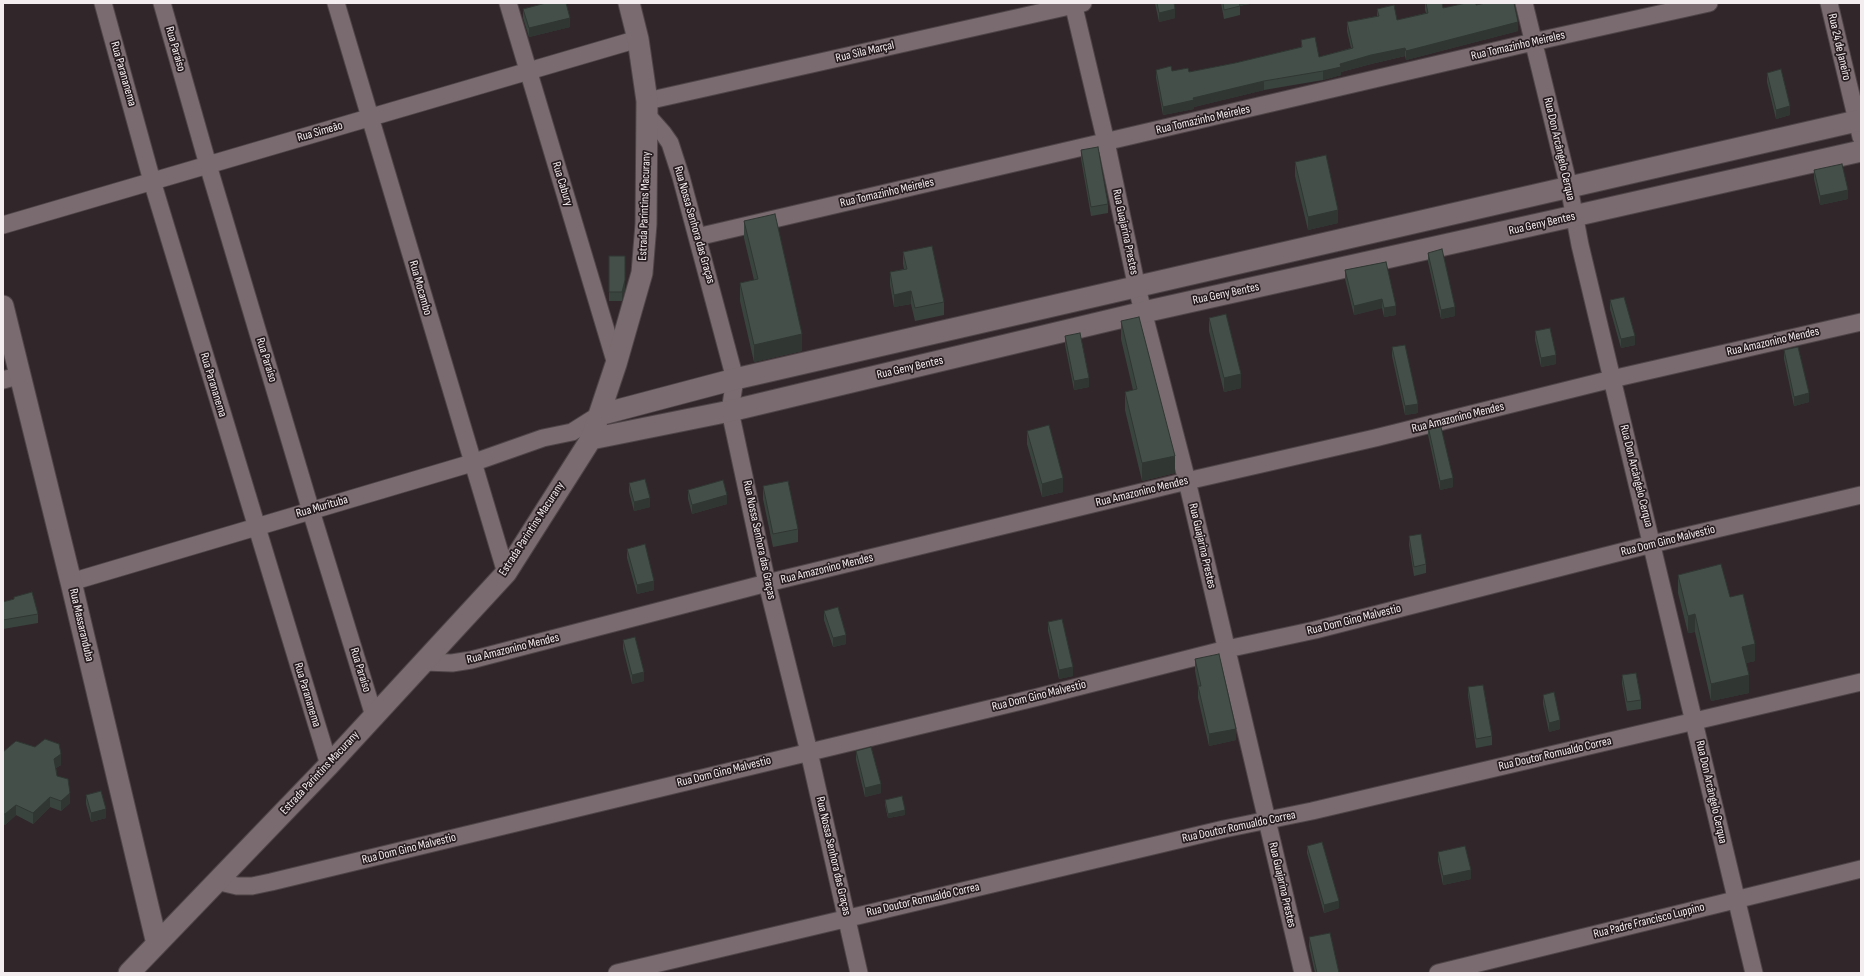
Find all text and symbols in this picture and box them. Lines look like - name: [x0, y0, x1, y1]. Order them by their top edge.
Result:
- street label: Rua 24 de Janeiro: [1824, 12, 1854, 82]
- street label: Rua Paraíso: [162, 25, 188, 73]
- street label: Rua Tomazinho Meireles: [1470, 28, 1566, 64]
- street label: Rua Sila Marçal: [834, 38, 896, 66]
- street label: Rua Parananema: [107, 40, 139, 108]
- street label: Rua Don Arcângelo Cerqua: [1540, 96, 1578, 202]
- street label: Rua Tomazinho Meireles: [1155, 102, 1251, 138]
- street label: Rua Simeão: [296, 119, 344, 145]
- street label: Estrada Parintins Macurany: [636, 151, 654, 261]
- street label: Rua Cabury: [548, 160, 576, 208]
- street label: Rua Nossa Senhora das Graças: [670, 165, 718, 285]
- street label: Rua Tomazinho Meireles: [839, 175, 935, 211]
- street label: Rua Guajarina Prestes: [1109, 188, 1141, 276]
- street label: Rua Geny Bentes: [1507, 209, 1577, 239]
- street label: Rua Mocambo: [405, 259, 435, 317]
- street label: Rua Geny Bentes: [1191, 280, 1261, 308]
- street label: Rua Amazonino Mendes: [1725, 324, 1821, 360]
- street label: Rua Paraíso: [252, 336, 280, 384]
- street label: Rua Parananema: [196, 351, 230, 419]
- street label: Rua Geny Bentes: [875, 353, 945, 383]
- street label: Rua Amazonino Mendes: [1410, 400, 1506, 436]
- street label: Rua Don Arcângelo Cerqua: [1616, 423, 1656, 529]
- street label: Rua Amazonino Mendes: [1094, 474, 1190, 510]
- street label: Estrada Parintins Macurany: [496, 479, 568, 579]
- street label: Rua Nossa Senhora das Graças: [739, 479, 779, 601]
- street label: Rua Murituba: [294, 493, 350, 521]
- street label: Rua Guajarina Prestes: [1185, 502, 1219, 590]
- street label: Rua Dom Gino Malvestio: [1619, 522, 1717, 560]
- street label: Rua Amazonino Mendes: [779, 551, 875, 587]
- street label: Rua Massaranduba: [66, 587, 96, 663]
- street label: Rua Dom Gino Malvestio: [1305, 601, 1403, 639]
- street label: Rua Amazonino Mendes: [465, 631, 561, 667]
- street label: Rua Paraíso: [346, 646, 374, 694]
- street label: Rua Parananema: [290, 661, 324, 729]
- street label: Rua Dom Gino Malvestio: [990, 677, 1088, 715]
- street label: Estrada Parintins Macurany: [278, 728, 362, 818]
- street label: Rua Doutor Romualdo Correa: [1497, 734, 1613, 774]
- street label: Rua Don Arcângelo Cerqua: [1692, 739, 1730, 845]
- street label: Rua Dom Gino Malvestio: [675, 753, 773, 791]
- street label: Rua Nossa Senhora das Graças: [812, 795, 854, 917]
- street label: Rua Doutor Romualdo Correa: [1181, 808, 1297, 846]
- street label: Rua Dom Gino Malvestio: [360, 830, 458, 868]
- street label: Rua Guajarina Prestes: [1265, 841, 1299, 929]
- street label: Rua Doutor Romualdo Correa: [865, 880, 981, 920]
- street label: Rua Padre Francisco Luppino: [1592, 900, 1706, 942]

